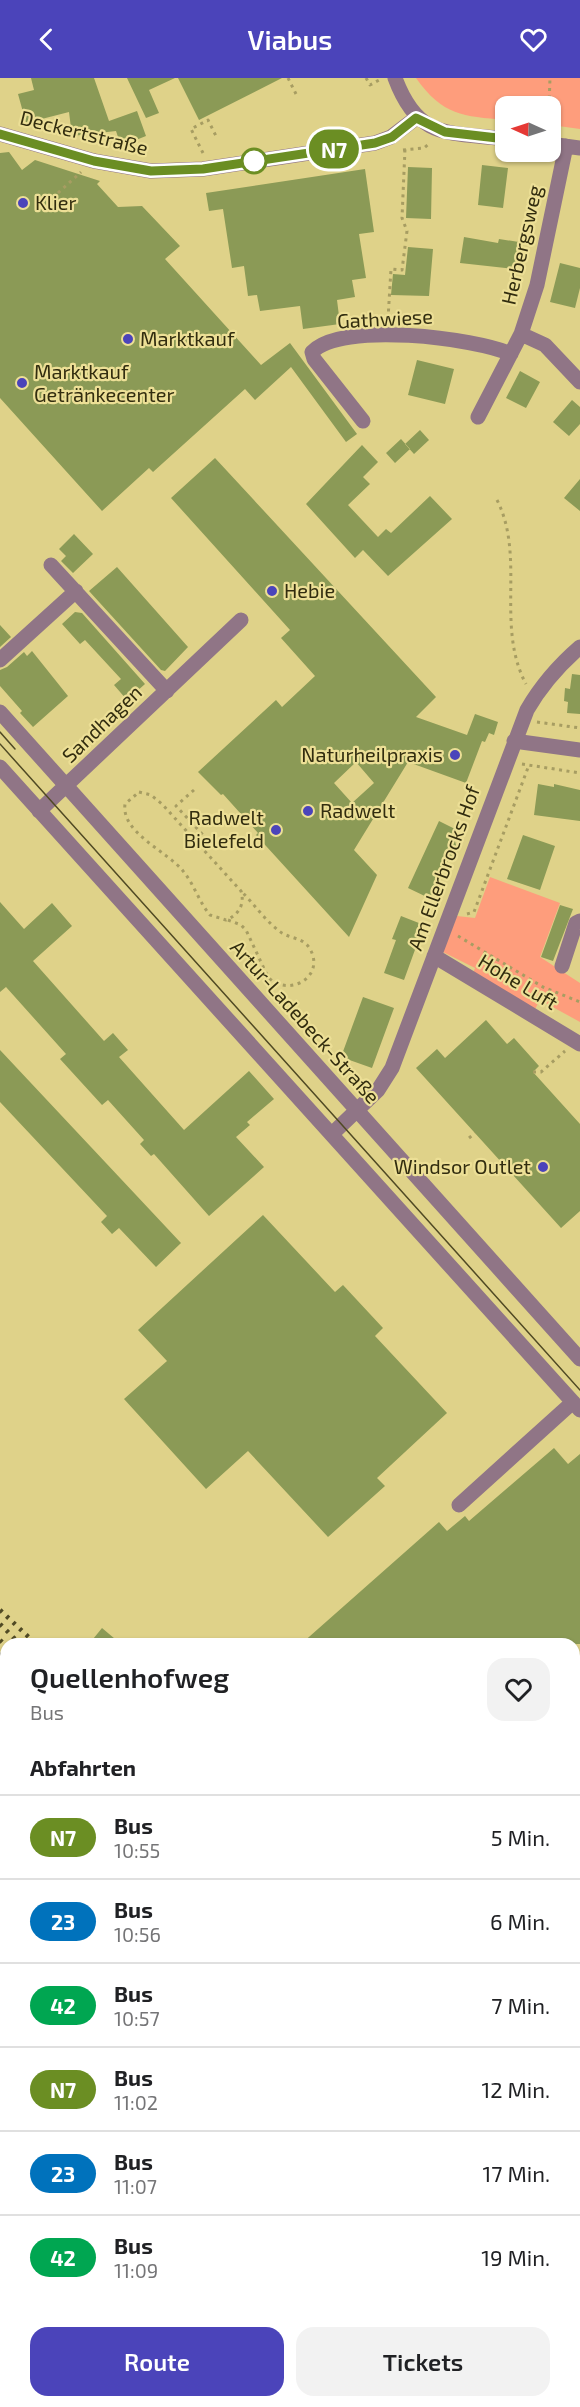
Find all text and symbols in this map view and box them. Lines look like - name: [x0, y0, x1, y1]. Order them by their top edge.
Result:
- icon: back: [30, 23, 63, 56]
- text: Viabus: [248, 23, 332, 55]
- icon: heart: [517, 23, 550, 56]
- north arrow: [495, 96, 561, 162]
- map controls: [495, 96, 561, 162]
- street label: Deckertstraße: [18, 105, 151, 160]
- line badge: N7: [307, 130, 361, 168]
- text: N7: [321, 137, 347, 162]
- unlabelled marker: [241, 148, 267, 174]
- street label: Herbergsweg: [496, 183, 546, 307]
- place label: Klier: [35, 190, 76, 214]
- marker: Klier: [16, 196, 30, 210]
- street label: Gathwiese: [336, 304, 433, 332]
- place label: Marktkauf: [140, 326, 235, 350]
- marker: Marktkauf: [121, 332, 135, 346]
- place label: Marktkauf Getränkecenter: [34, 359, 175, 406]
- marker: Marktkauf Getränkecenter: [15, 376, 29, 390]
- place label: Hebie: [284, 578, 335, 602]
- marker: Hebie: [265, 584, 279, 598]
- street label: Sandhagen: [57, 679, 146, 767]
- place label: Naturheilpraxis: [301, 742, 443, 766]
- marker: Naturheilpraxis: [448, 748, 462, 762]
- street label: Am Ellerbrocks Hof: [402, 782, 484, 953]
- place label: Radwelt: [320, 798, 396, 822]
- marker: Radwelt: [301, 804, 315, 818]
- place label: Radwelt Bielefeld: [184, 805, 264, 852]
- marker: Radwelt Bielefeld: [269, 823, 283, 837]
- street label: Artur-Ladebeck-Straße: [226, 935, 385, 1108]
- street label: Hohe Luft: [474, 948, 563, 1014]
- place label: Windsor Outlet: [394, 1154, 531, 1178]
- marker: Windsor Outlet: [536, 1160, 550, 1174]
- button: heart: [487, 1658, 550, 1721]
- text: Quellenhofweg: [30, 1660, 229, 1694]
- text: Bus: [30, 1700, 64, 1724]
- text: Abfahrten: [30, 1754, 136, 1780]
- text: Bus: [114, 1812, 153, 1838]
- text: 5 Min.: [491, 1824, 550, 1850]
- text: N7: [50, 1825, 76, 1850]
- text: 10:55: [114, 1838, 160, 1862]
- text: Bus: [114, 1896, 153, 1922]
- text: 6 Min.: [490, 1908, 550, 1934]
- text: 23: [51, 1909, 75, 1934]
- text: 10:56: [114, 1922, 161, 1946]
- text: Bus: [114, 1980, 153, 2006]
- text: 7 Min.: [491, 1992, 550, 2018]
- text: 42: [50, 1993, 76, 2018]
- text: 10:57: [114, 2006, 160, 2030]
- text: Bus: [114, 2064, 153, 2090]
- text: 12 Min.: [481, 2076, 550, 2102]
- text: N7: [50, 2077, 76, 2102]
- text: 11:02: [114, 2090, 158, 2114]
- text: Bus: [114, 2148, 153, 2174]
- text: 17 Min.: [483, 2160, 550, 2186]
- text: 23: [51, 2161, 75, 2186]
- text: 11:07: [114, 2174, 157, 2198]
- text: Bus: [114, 2232, 153, 2258]
- text: 19 Min.: [481, 2244, 550, 2270]
- text: 42: [50, 2245, 76, 2270]
- text: 11:09: [114, 2258, 158, 2282]
- button: Route: [30, 2327, 284, 2396]
- button: Tickets: [296, 2327, 550, 2396]

